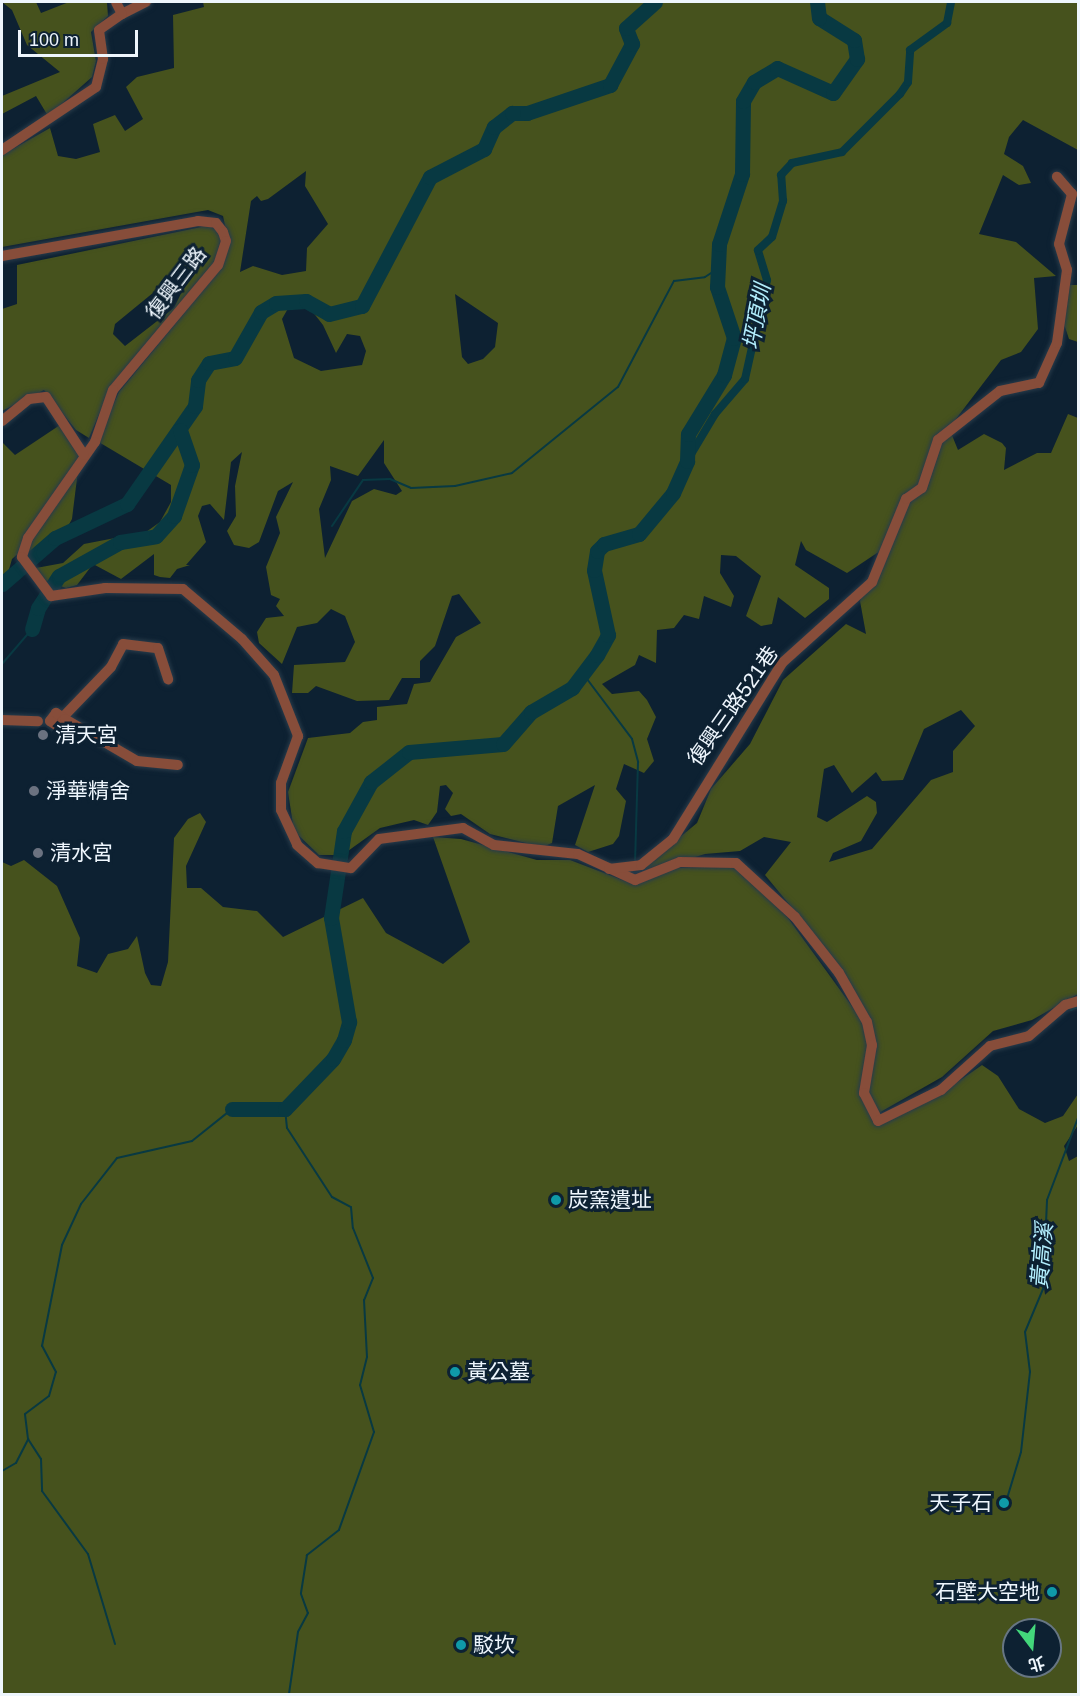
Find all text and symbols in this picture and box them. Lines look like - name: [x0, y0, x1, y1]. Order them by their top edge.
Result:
- scale bar: [21, 18, 141, 56]
- text: 100 m: [29, 30, 79, 50]
- street label: 復興三路: [141, 242, 211, 324]
- water label: 坪頂圳: [738, 282, 776, 352]
- street label: 復興三路521巷: [683, 641, 783, 771]
- place label: 清天宮: [55, 722, 118, 748]
- marker: 清天宮: [36, 728, 50, 742]
- place label: 淨華精舍: [46, 778, 130, 804]
- marker: 淨華精舍: [27, 784, 41, 798]
- place label: 清水宮: [50, 840, 113, 866]
- marker: 清水宮: [31, 846, 45, 860]
- place label: 炭窯遺址: [568, 1187, 652, 1213]
- marker: 炭窯遺址: [549, 1193, 563, 1207]
- water label: 黃高溪: [1026, 1222, 1058, 1290]
- place label: 黃公墓: [467, 1359, 530, 1385]
- marker: 黃公墓: [448, 1365, 462, 1379]
- place label: 天子石: [929, 1490, 992, 1516]
- marker: 天子石: [997, 1496, 1011, 1510]
- place label: 石壁大空地: [935, 1579, 1040, 1605]
- marker: 石壁大空地: [1045, 1585, 1059, 1599]
- north arrow: [1002, 1618, 1062, 1678]
- place label: 駁坎: [473, 1632, 515, 1658]
- marker: 駁坎: [454, 1638, 468, 1652]
- text: 北: [1027, 1653, 1047, 1674]

